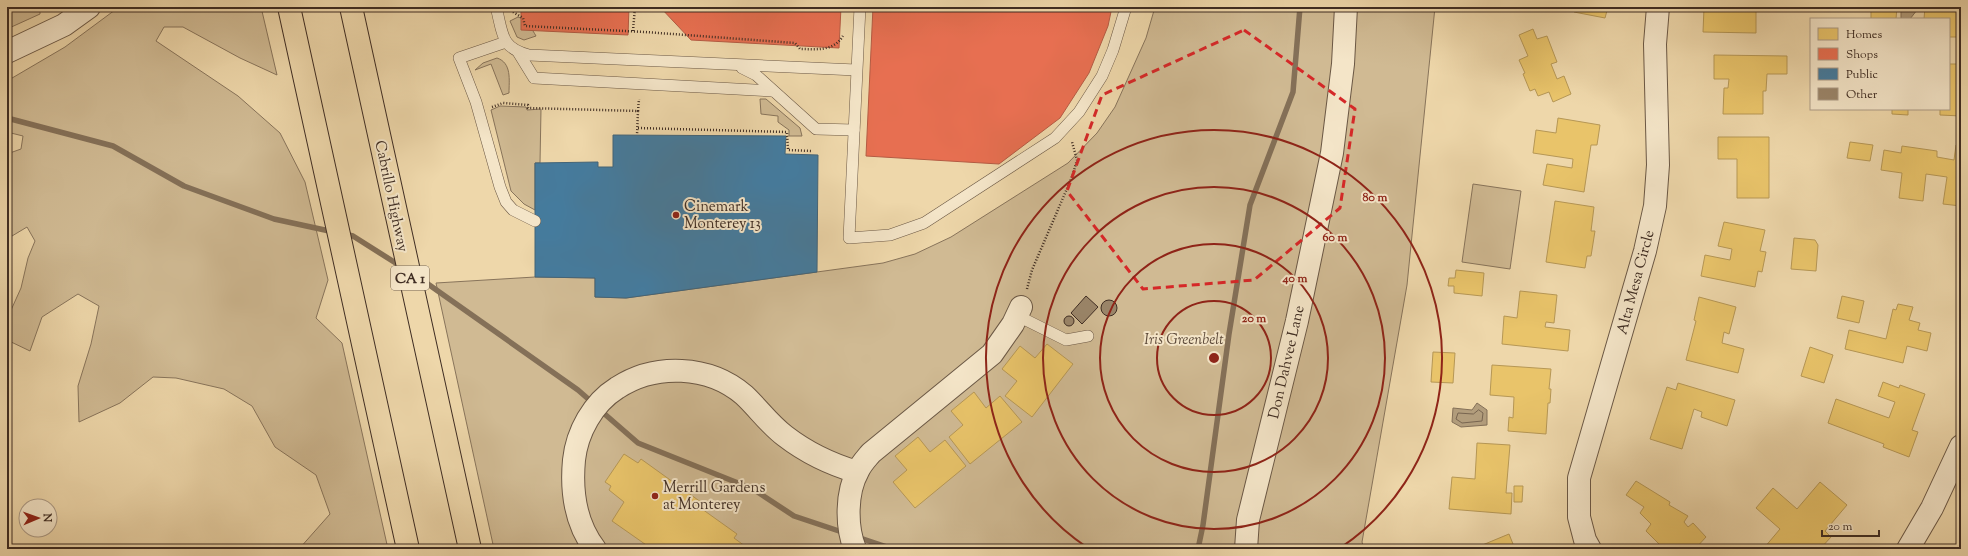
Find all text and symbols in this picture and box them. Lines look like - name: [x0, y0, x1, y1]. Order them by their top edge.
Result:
- legend: [1810, 18, 1950, 110]
- text: Homes: [1846, 26, 1882, 44]
- text: Shops: [1846, 46, 1878, 64]
- text: Public: [1846, 66, 1879, 84]
- text: Other: [1846, 86, 1878, 104]
- street label: Cabrillo Highway: [368, 138, 413, 255]
- text: 80 m: [1363, 189, 1387, 207]
- place label: Cinemark Monterey 13: [684, 197, 761, 235]
- marker: Cinemark Monterey 13: [671, 210, 681, 220]
- street label: Alta Mesa Circle: [1612, 228, 1660, 337]
- text: 60 m: [1323, 229, 1347, 247]
- road number: CA 1: [391, 266, 429, 290]
- text: 40 m: [1282, 270, 1307, 288]
- street label: Don Dahvee Lane: [1264, 304, 1311, 421]
- text: 20 m: [1242, 310, 1266, 328]
- park label: Iris Greenbelt: [1144, 330, 1224, 351]
- centre of rings: [1207, 351, 1221, 365]
- place label: Merrill Gardens at Monterey: [663, 478, 765, 516]
- marker: Merrill Gardens at Monterey: [650, 491, 660, 501]
- north arrow: [18, 498, 58, 538]
- text: N: [39, 512, 55, 523]
- scale bar: [1822, 512, 1879, 538]
- text: 20 m: [1828, 518, 1853, 536]

